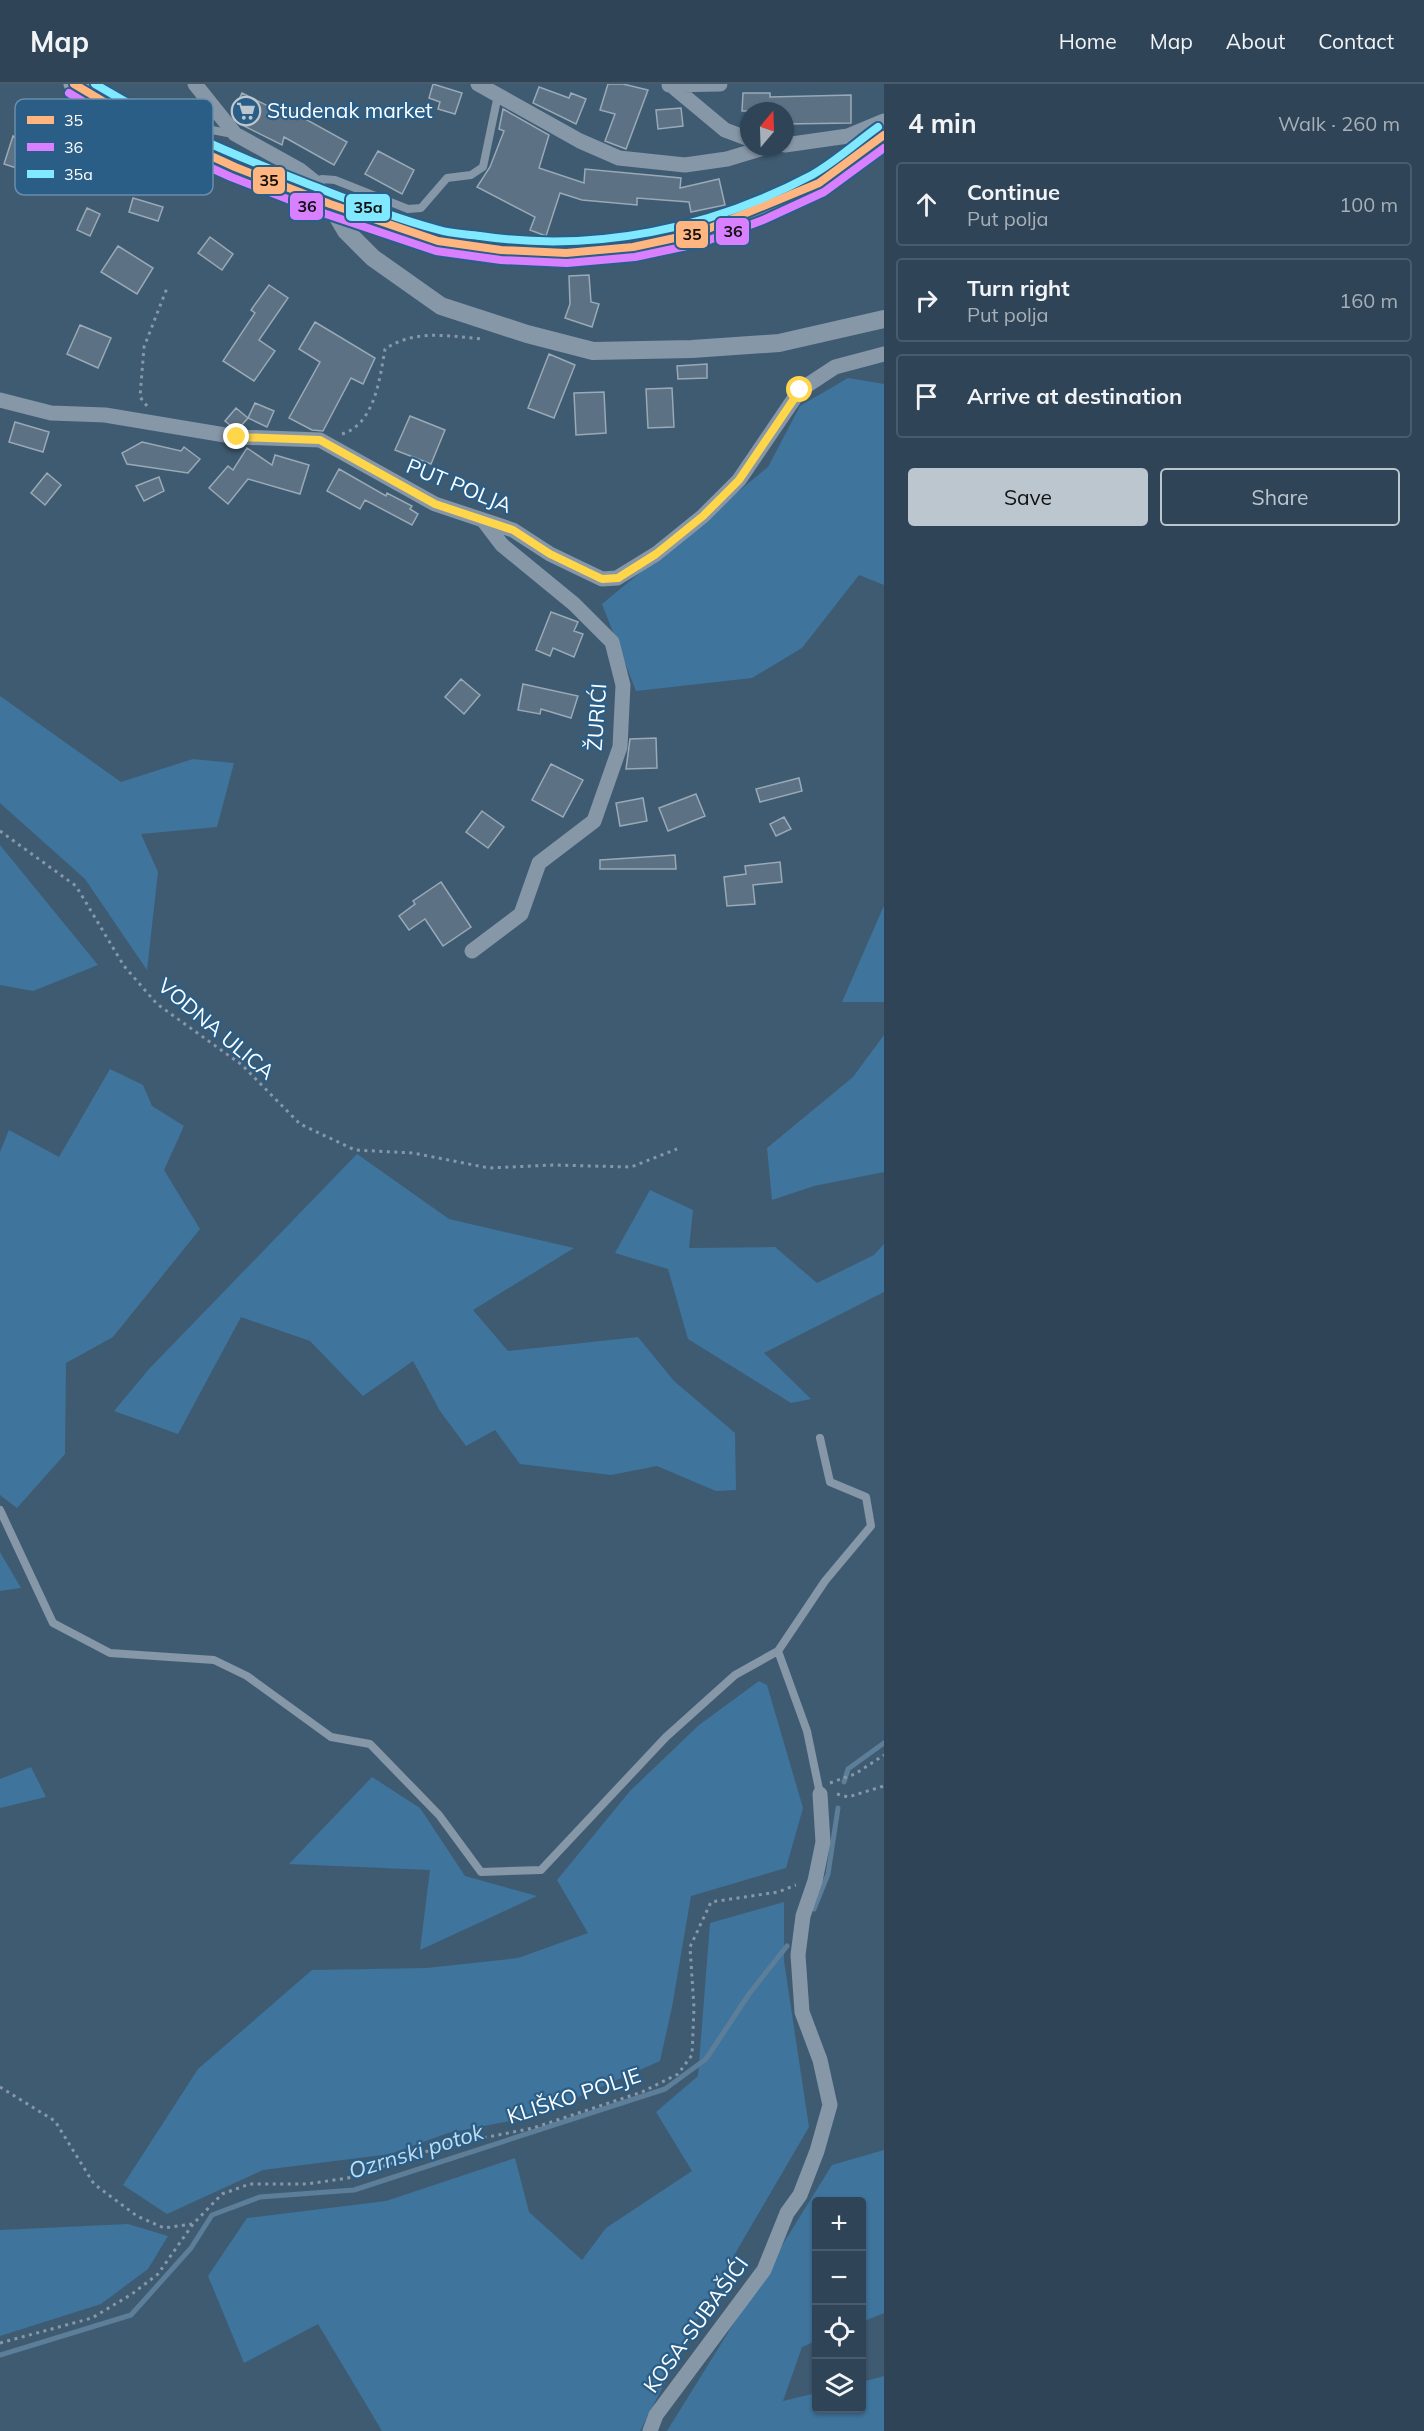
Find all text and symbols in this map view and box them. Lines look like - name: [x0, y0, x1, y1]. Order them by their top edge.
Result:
- text: Map: [30, 24, 89, 59]
- text: Home: [1059, 28, 1117, 54]
- text: Map: [1150, 28, 1193, 54]
- text: About: [1226, 28, 1285, 54]
- text: Contact: [1318, 28, 1394, 54]
- supermarket icon: Studenak market: [230, 95, 262, 127]
- place label: Studenak market: [267, 97, 433, 123]
- legend: [15, 99, 213, 195]
- north arrow: [740, 102, 794, 156]
- text: 4 min: [908, 107, 977, 140]
- text: 35: [64, 110, 83, 130]
- text: Walk · 260 m: [1278, 111, 1400, 136]
- text: 36: [64, 137, 83, 157]
- text: 35a: [64, 164, 93, 184]
- line badge: 35: [252, 166, 286, 195]
- text: 35: [259, 170, 279, 190]
- text: Continue: [967, 178, 1060, 206]
- icon: ahead: [910, 188, 943, 221]
- line badge: 36: [289, 192, 324, 221]
- text: 100 m: [1339, 192, 1398, 217]
- line badge: 35a: [345, 193, 391, 222]
- text: 36: [297, 196, 317, 216]
- text: 35a: [353, 197, 383, 217]
- text: Put polja: [967, 206, 1049, 231]
- line badge: 36: [715, 217, 750, 246]
- line badge: 35: [675, 220, 709, 249]
- text: 36: [723, 221, 743, 241]
- text: 35: [682, 224, 702, 244]
- text: Turn right: [967, 274, 1070, 302]
- icon: right: [910, 284, 943, 317]
- text: 160 m: [1339, 288, 1398, 313]
- text: Put polja: [967, 302, 1049, 327]
- route start: [786, 376, 812, 402]
- icon: arrive: [910, 380, 943, 413]
- text: Arrive at destination: [967, 382, 1182, 410]
- route end: [223, 423, 249, 449]
- street label: PUT POLJA: [403, 452, 516, 518]
- button: Save: [908, 468, 1148, 526]
- button: Share: [1160, 468, 1400, 526]
- street label: ŽURIĆI: [581, 682, 611, 752]
- street label: VODNA ULICA: [153, 972, 281, 1085]
- street label: KLIŠKO POLJE: [504, 2061, 644, 2129]
- water label: Ozrnski potok: [345, 2117, 487, 2185]
- map controls: [812, 2197, 866, 2413]
- button: +: [812, 2197, 866, 2251]
- street label: KOSA-SUBAŠIĆI: [637, 2251, 753, 2397]
- button: −: [812, 2251, 866, 2305]
- button: locate: [812, 2305, 866, 2359]
- button: layers: [812, 2359, 866, 2413]

